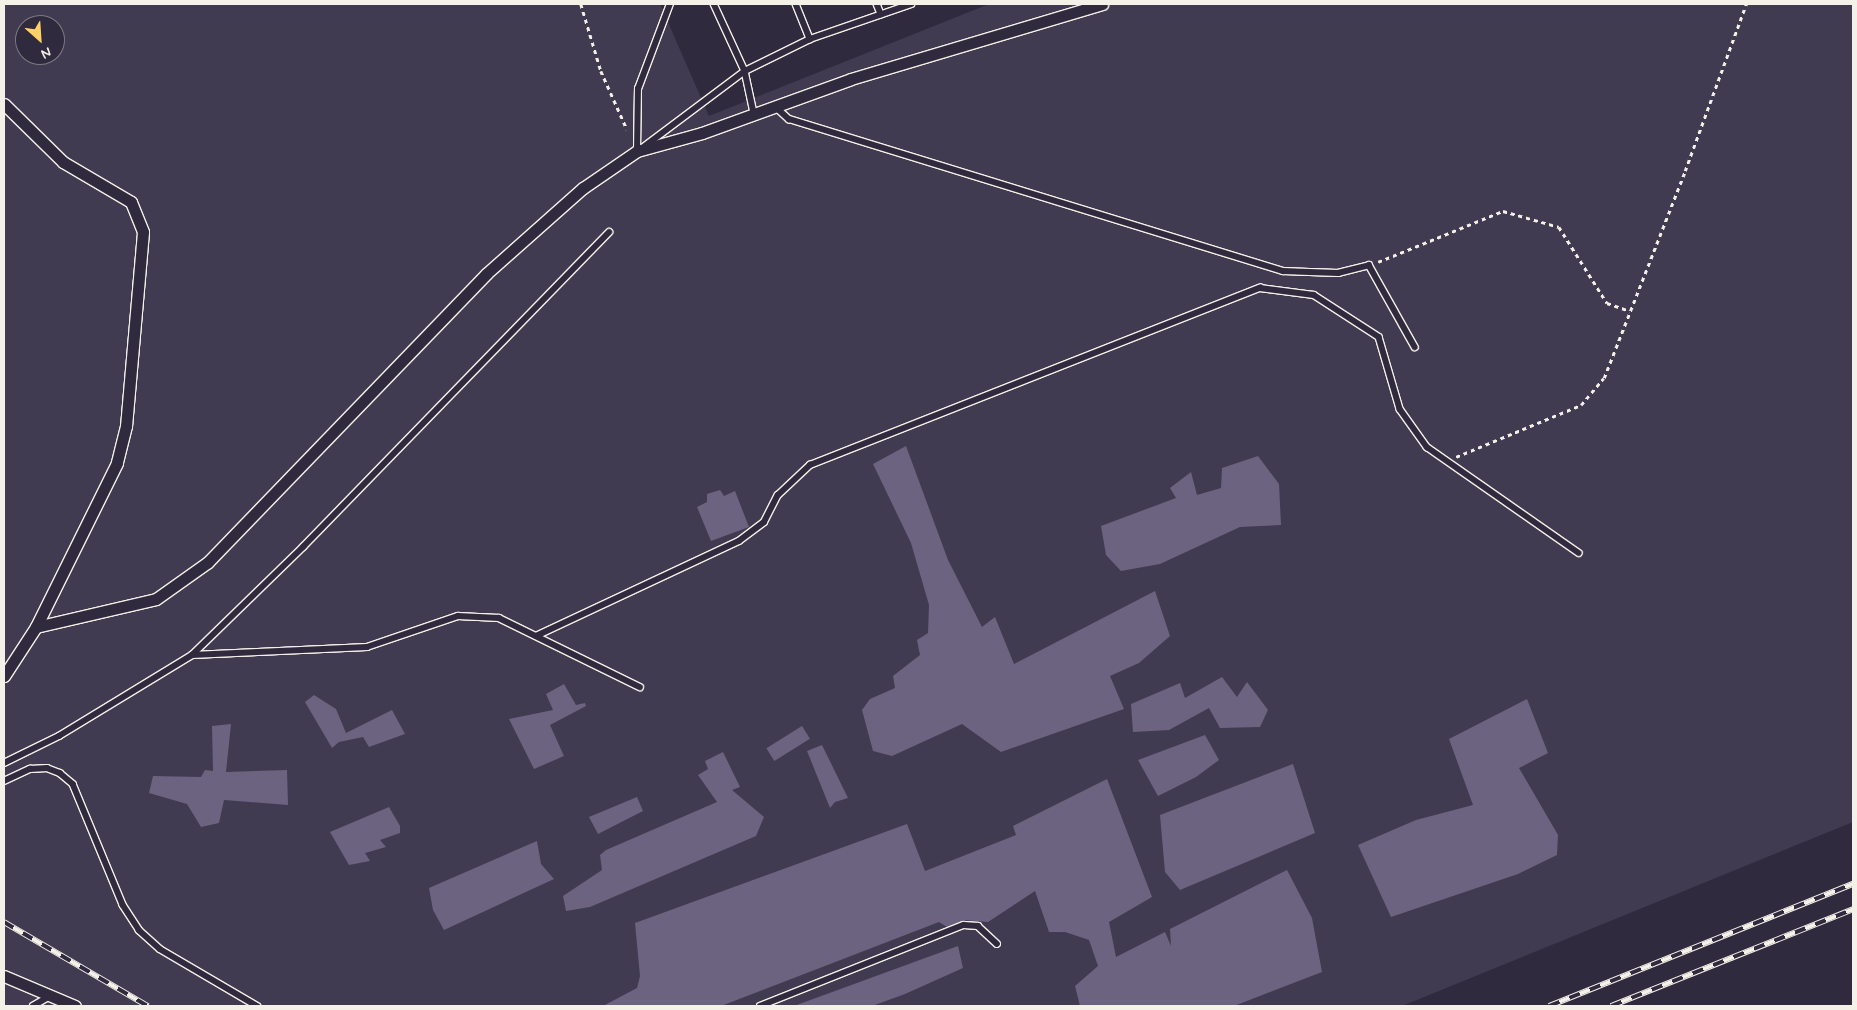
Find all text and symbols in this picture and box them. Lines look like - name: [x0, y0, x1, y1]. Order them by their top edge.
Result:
- north arrow: [15, 15, 65, 65]
- text: N: [38, 42, 54, 63]

